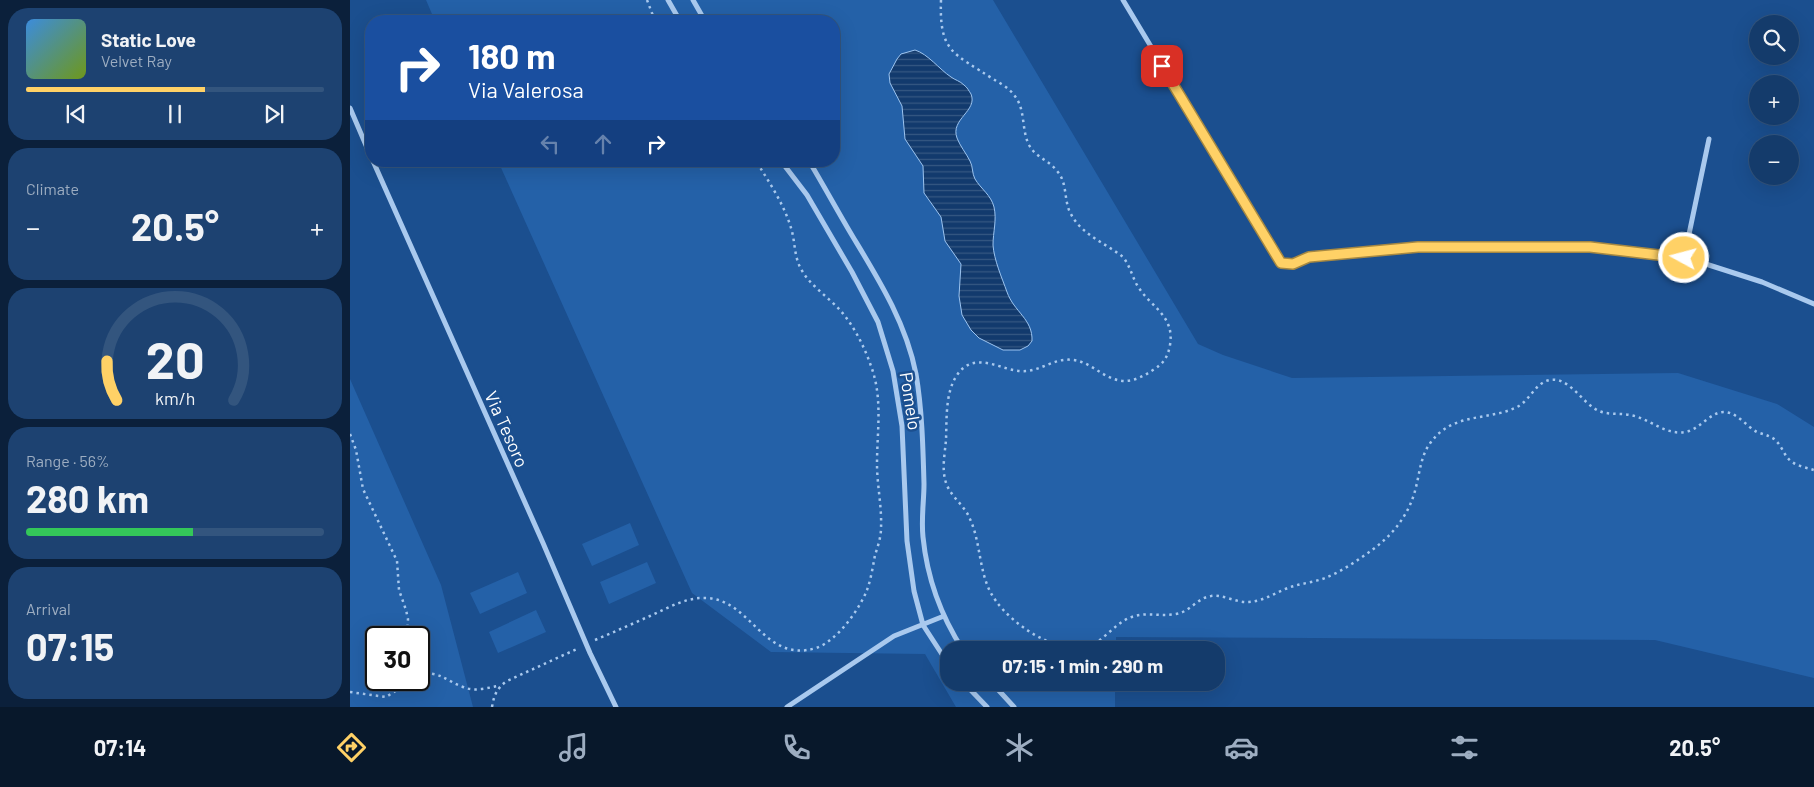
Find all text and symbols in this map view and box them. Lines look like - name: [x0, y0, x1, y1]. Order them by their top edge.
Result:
- map controls: [1749, 15, 1799, 185]
- button: search: [1749, 15, 1799, 65]
- text: Static Love: [101, 28, 196, 51]
- text: 180 m: [468, 34, 556, 76]
- icon: right: [385, 35, 450, 100]
- pin: [1141, 45, 1183, 87]
- text: Velvet Ray: [101, 51, 172, 70]
- icon: arrive: [1148, 52, 1176, 80]
- button: +: [1749, 75, 1799, 125]
- text: Via Valerosa: [468, 76, 584, 102]
- icon: previous: [62, 100, 90, 128]
- icon: pause: [161, 100, 189, 128]
- icon: next: [260, 100, 288, 128]
- icon: left: [536, 130, 564, 158]
- icon: ahead: [589, 130, 617, 158]
- icon: right: [642, 130, 670, 158]
- button: −: [1749, 135, 1799, 185]
- text: Climate: [26, 179, 79, 198]
- text: 20.5°: [131, 203, 219, 249]
- text: −: [26, 210, 40, 244]
- text: +: [310, 210, 324, 244]
- position arrow: [1657, 231, 1709, 283]
- text: 20: [146, 327, 204, 389]
- street label: Pomelo: [896, 370, 926, 432]
- text: km/h: [155, 387, 195, 409]
- street label: Via Tesoro: [480, 387, 534, 471]
- text: Range · 56%: [26, 451, 109, 470]
- text: 280 km: [26, 475, 149, 521]
- text: Arrival: [26, 599, 71, 618]
- text: 07:15: [26, 623, 114, 669]
- speed limit sign: 30: [365, 626, 430, 691]
- text: 07:15 · 1 min · 290 m: [1002, 654, 1163, 677]
- icon: directions: [334, 730, 369, 765]
- icon: music: [556, 730, 591, 765]
- icon: phone: [779, 730, 814, 765]
- icon: climate: [1002, 730, 1037, 765]
- icon: car: [1224, 730, 1259, 765]
- icon: filters: [1447, 730, 1482, 765]
- text: 07:14: [94, 734, 146, 760]
- text: 20.5°: [1669, 734, 1720, 760]

